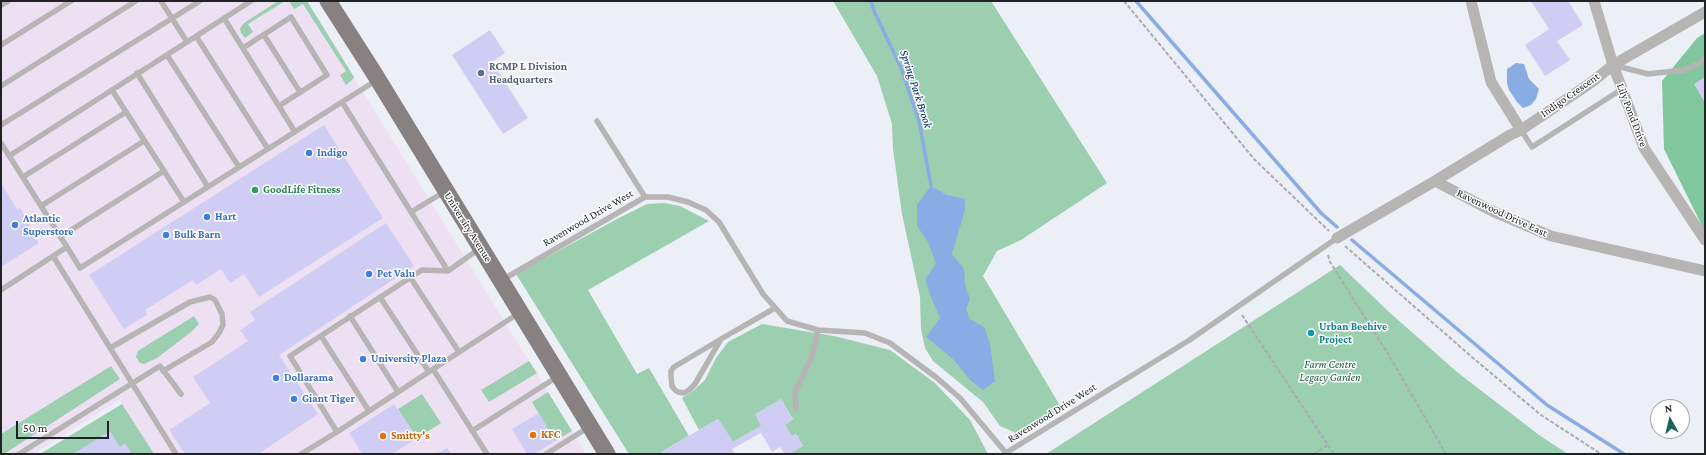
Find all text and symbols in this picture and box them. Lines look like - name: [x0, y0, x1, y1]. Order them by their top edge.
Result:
- water label: Spring Park Brook: [897, 48, 935, 130]
- place label: RCMP L Division Headquarters: [489, 60, 567, 86]
- marker: RCMP L Division Headquarters: [476, 68, 486, 78]
- street label: Indigo Crescent: [1538, 70, 1602, 120]
- street label: Lily Pond Drive: [1614, 81, 1650, 149]
- place label: Indigo: [317, 146, 347, 160]
- marker: Indigo: [304, 148, 314, 158]
- place label: GoodLife Fitness: [263, 183, 341, 197]
- marker: GoodLife Fitness: [250, 185, 260, 195]
- street label: Ravenwood Drive East: [1455, 186, 1549, 240]
- street label: Ravenwood Drive West: [541, 187, 635, 249]
- street label: University Avenue: [441, 190, 495, 264]
- place label: Hart: [215, 210, 236, 224]
- place label: Atlantic Superstore: [23, 212, 73, 238]
- marker: Hart: [202, 212, 212, 222]
- marker: Atlantic Superstore: [10, 220, 20, 230]
- place label: Bulk Barn: [174, 228, 221, 242]
- marker: Bulk Barn: [161, 230, 171, 240]
- place label: Pet Valu: [377, 267, 415, 281]
- marker: Pet Valu: [364, 269, 374, 279]
- place label: Urban Beehive Project: [1319, 320, 1387, 346]
- marker: Urban Beehive Project: [1306, 328, 1316, 338]
- place label: University Plaza: [371, 352, 447, 366]
- marker: University Plaza: [358, 354, 368, 364]
- park label: Farm Centre Legacy Garden: [1300, 358, 1360, 384]
- place label: Dollarama: [284, 371, 333, 385]
- marker: Dollarama: [271, 373, 281, 383]
- street label: Ravenwood Drive West: [1005, 380, 1099, 446]
- place label: Giant Tiger: [302, 392, 355, 406]
- marker: Giant Tiger: [289, 394, 299, 404]
- north arrow: [1650, 399, 1690, 439]
- text: N: [1664, 402, 1673, 415]
- scale bar: [18, 413, 111, 439]
- text: 50 m: [23, 421, 47, 435]
- place label: KFC: [541, 428, 560, 442]
- place label: Smitty's: [391, 429, 430, 443]
- marker: KFC: [528, 430, 538, 440]
- marker: Smitty's: [378, 431, 388, 441]

